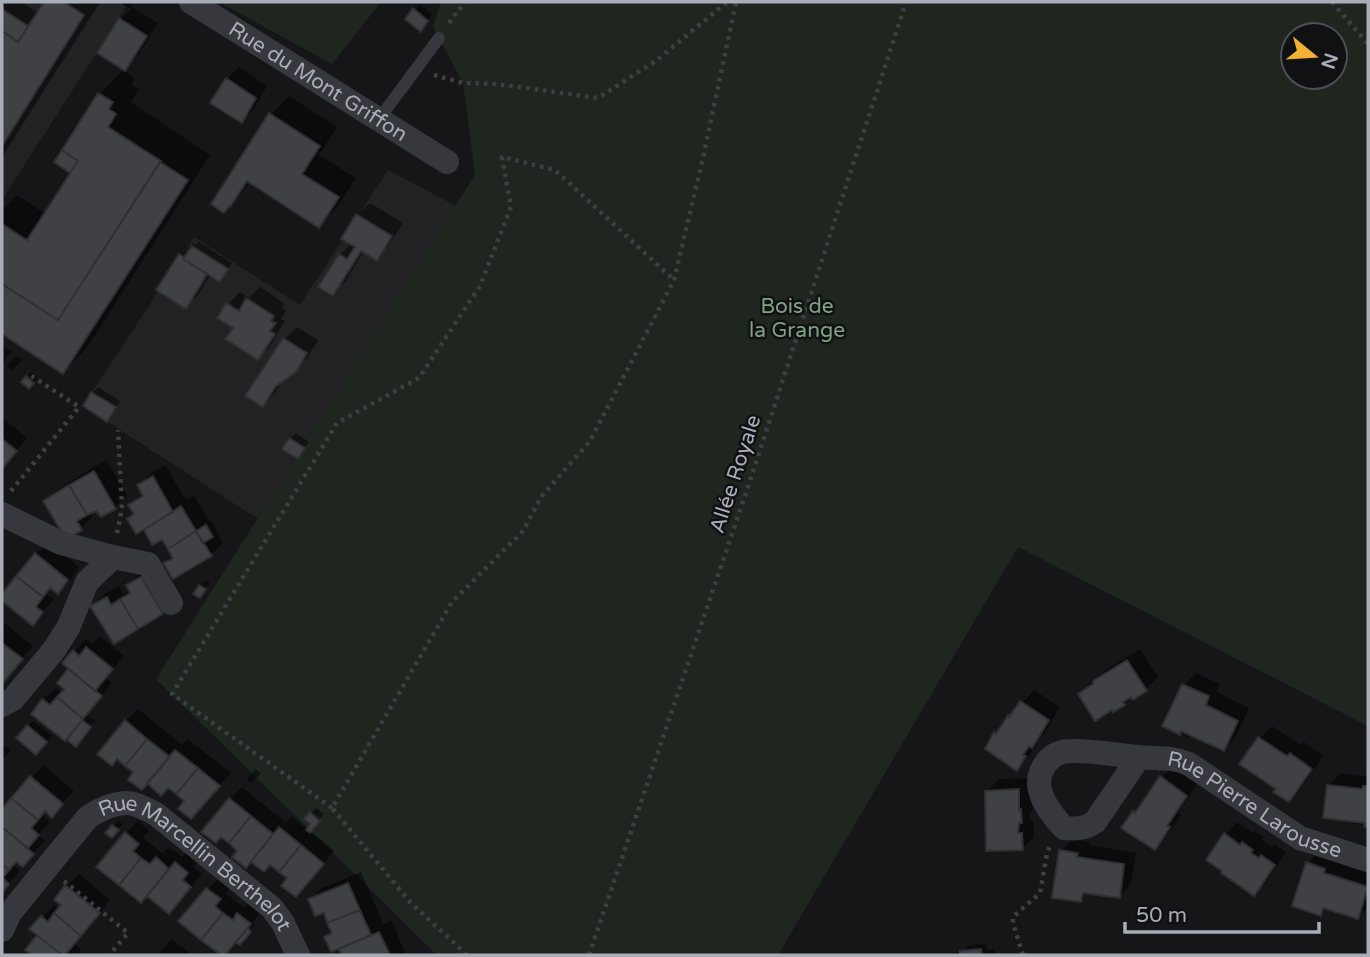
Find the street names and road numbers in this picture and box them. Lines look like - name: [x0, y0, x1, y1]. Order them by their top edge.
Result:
- street label: Rue du Mont Griffon: [224, 17, 412, 147]
- street label: Allée Royale: [705, 412, 766, 536]
- street label: Rue Pierre Larousse: [1165, 746, 1345, 864]
- street label: Rue Marcellin Berthelot: [95, 791, 297, 935]

